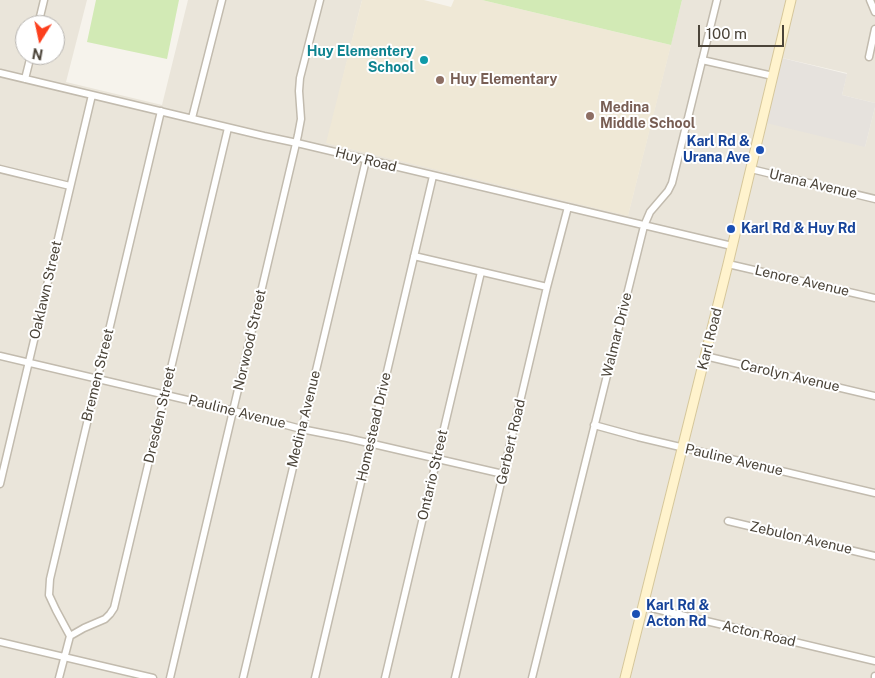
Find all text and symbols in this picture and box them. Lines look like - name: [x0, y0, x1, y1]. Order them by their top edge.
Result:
- north arrow: [15, 15, 65, 65]
- scale bar: [700, 15, 786, 47]
- text: 100 m: [706, 25, 747, 42]
- place label: Huy Elementery School: [307, 44, 414, 76]
- text: N: [31, 45, 44, 63]
- marker: Huy Elementery School: [418, 54, 430, 66]
- place label: Huy Elementary: [450, 72, 557, 88]
- marker: Huy Elementary: [434, 74, 446, 86]
- place label: Medina Middle School: [600, 100, 695, 132]
- marker: Medina Middle School: [584, 110, 596, 122]
- place label: Karl Rd & Urana Ave: [683, 134, 750, 166]
- street label: Huy Road: [333, 144, 399, 176]
- marker: Karl Rd & Urana Ave: [754, 144, 766, 156]
- street label: Urana Avenue: [767, 166, 859, 202]
- place label: Karl Rd & Huy Rd: [741, 221, 856, 237]
- marker: Karl Rd & Huy Rd: [725, 223, 737, 235]
- street label: Oaklawn Street: [26, 239, 66, 341]
- street label: Lenore Avenue: [753, 262, 851, 300]
- street label: Norwood Street: [230, 288, 270, 392]
- street label: Walmar Drive: [598, 291, 636, 379]
- street label: Karl Road: [694, 306, 726, 372]
- street label: Bremen Street: [78, 327, 118, 423]
- street label: Carolyn Avenue: [739, 356, 841, 396]
- street label: Dresden Street: [141, 365, 179, 465]
- street label: Medina Avenue: [284, 369, 324, 469]
- street label: Homestead Drive: [353, 371, 395, 483]
- street label: Pauline Avenue: [186, 392, 288, 432]
- street label: Gerbert Road: [493, 398, 529, 486]
- street label: Ontario Street: [414, 428, 452, 522]
- street label: Pauline Avenue: [683, 441, 785, 479]
- street label: Zebulon Avenue: [748, 518, 854, 558]
- place label: Karl Rd & Acton Rd: [646, 598, 709, 630]
- marker: Karl Rd & Acton Rd: [630, 608, 642, 620]
- street label: Acton Road: [721, 617, 797, 651]

